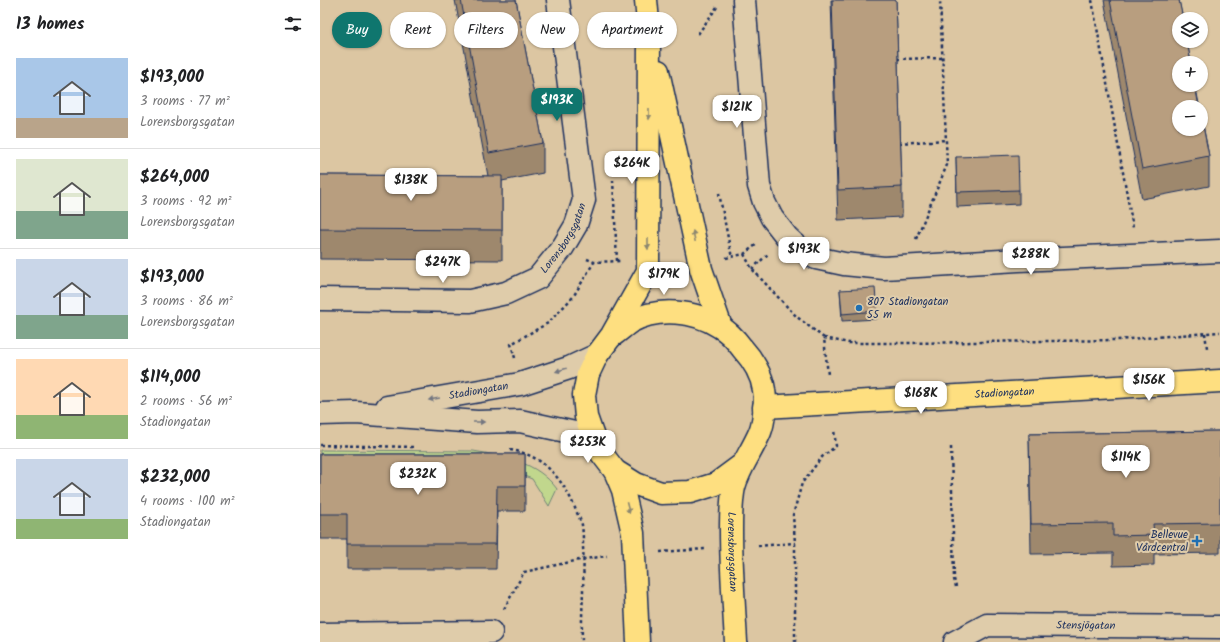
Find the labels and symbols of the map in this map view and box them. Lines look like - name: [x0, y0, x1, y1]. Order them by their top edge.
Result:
- pin: $193K: [529, 88, 585, 122]
- pin: $121K: [709, 95, 765, 129]
- one-way arrow: [646, 108, 652, 121]
- pin: $264K: [604, 151, 660, 185]
- pin: $138K: [383, 168, 439, 202]
- street label: Lorensborgsgatan: [536, 201, 591, 278]
- one-way arrow: [690, 230, 696, 242]
- pin: $193K: [776, 237, 832, 271]
- one-way arrow: [645, 238, 651, 251]
- pin: $288K: [1003, 242, 1059, 276]
- pin: $247K: [415, 250, 471, 284]
- pin: $179K: [636, 262, 692, 296]
- place label: 807 Stadiongatan 55 m: [867, 293, 949, 324]
- marker: 807 Stadiongatan 55 m: [854, 303, 864, 313]
- one-way arrow: [554, 367, 566, 373]
- pin: $156K: [1121, 368, 1177, 402]
- street label: Stadiongatan: [448, 377, 510, 405]
- pin: $168K: [893, 381, 949, 415]
- street label: Stadiongatan: [974, 383, 1035, 404]
- one-way arrow: [428, 396, 440, 402]
- one-way arrow: [473, 419, 486, 425]
- pin: $253K: [560, 430, 616, 464]
- pin: $114K: [1098, 445, 1154, 479]
- pin: $232K: [390, 462, 446, 496]
- one-way arrow: [625, 502, 631, 514]
- street label: Lorensborgsgatan: [722, 512, 742, 593]
- place label: Bellevue Vårdcentral: [1136, 526, 1188, 557]
- marker: Bellevue Vårdcentral: [1191, 535, 1203, 547]
- street label: Stensjögatan: [1056, 617, 1116, 635]

